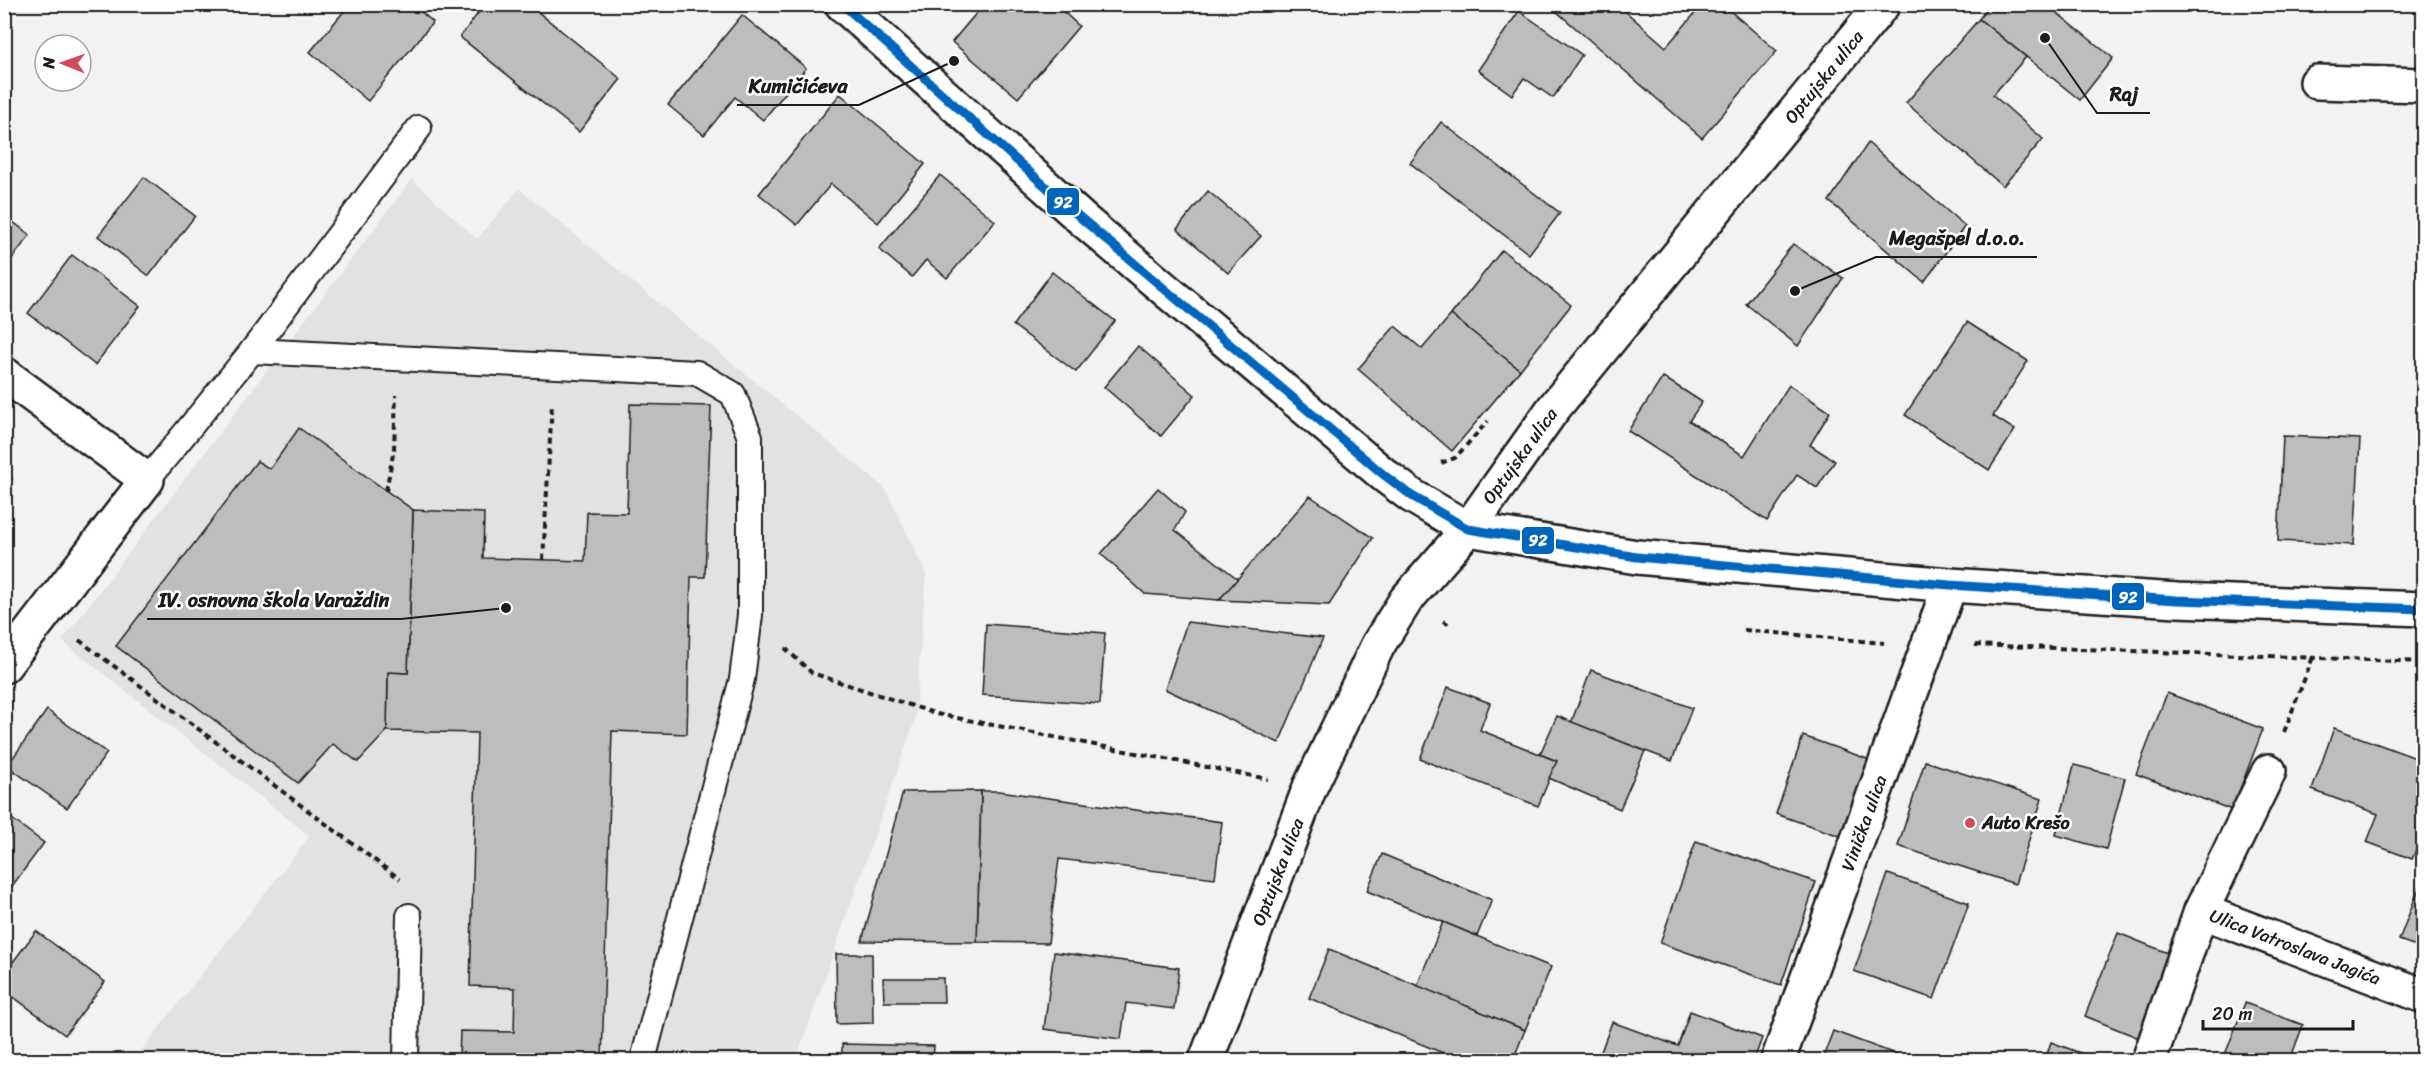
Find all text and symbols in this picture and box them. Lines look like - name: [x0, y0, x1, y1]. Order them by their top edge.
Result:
- street label: Optujska ulica: [1776, 22, 1873, 131]
- north arrow: [33, 33, 93, 93]
- text: N: [34, 56, 63, 70]
- callout: Kumičićeva: [737, 67, 859, 105]
- text: Kumičićeva: [748, 69, 848, 104]
- callout: Raj: [2097, 75, 2150, 113]
- text: Raj: [2109, 77, 2139, 112]
- line badge: 92: [1046, 187, 1080, 216]
- text: 92: [1053, 188, 1073, 217]
- callout: Megašpel d.o.o.: [1876, 219, 2037, 257]
- text: Megašpel d.o.o.: [1888, 221, 2025, 256]
- street label: Optujska ulica: [1474, 400, 1567, 511]
- line badge: 92: [1521, 526, 1555, 555]
- text: 92: [1528, 526, 1548, 555]
- callout: IV. osnovna škola Varaždin: [147, 581, 401, 619]
- line badge: 92: [2111, 582, 2145, 611]
- text: IV. osnovna škola Varaždin: [158, 583, 390, 618]
- text: 92: [2118, 583, 2138, 612]
- street label: Vinička ulica: [1832, 770, 1896, 876]
- place label: Auto Krešo: [1981, 807, 2070, 839]
- street label: Optujska ulica: [1243, 813, 1314, 931]
- marker: Auto Krešo: [1963, 816, 1977, 830]
- street label: Ulica Vatroslava Jagića: [2205, 900, 2385, 994]
- scale bar: [2203, 993, 2353, 1031]
- text: 20 m: [2212, 998, 2252, 1030]

